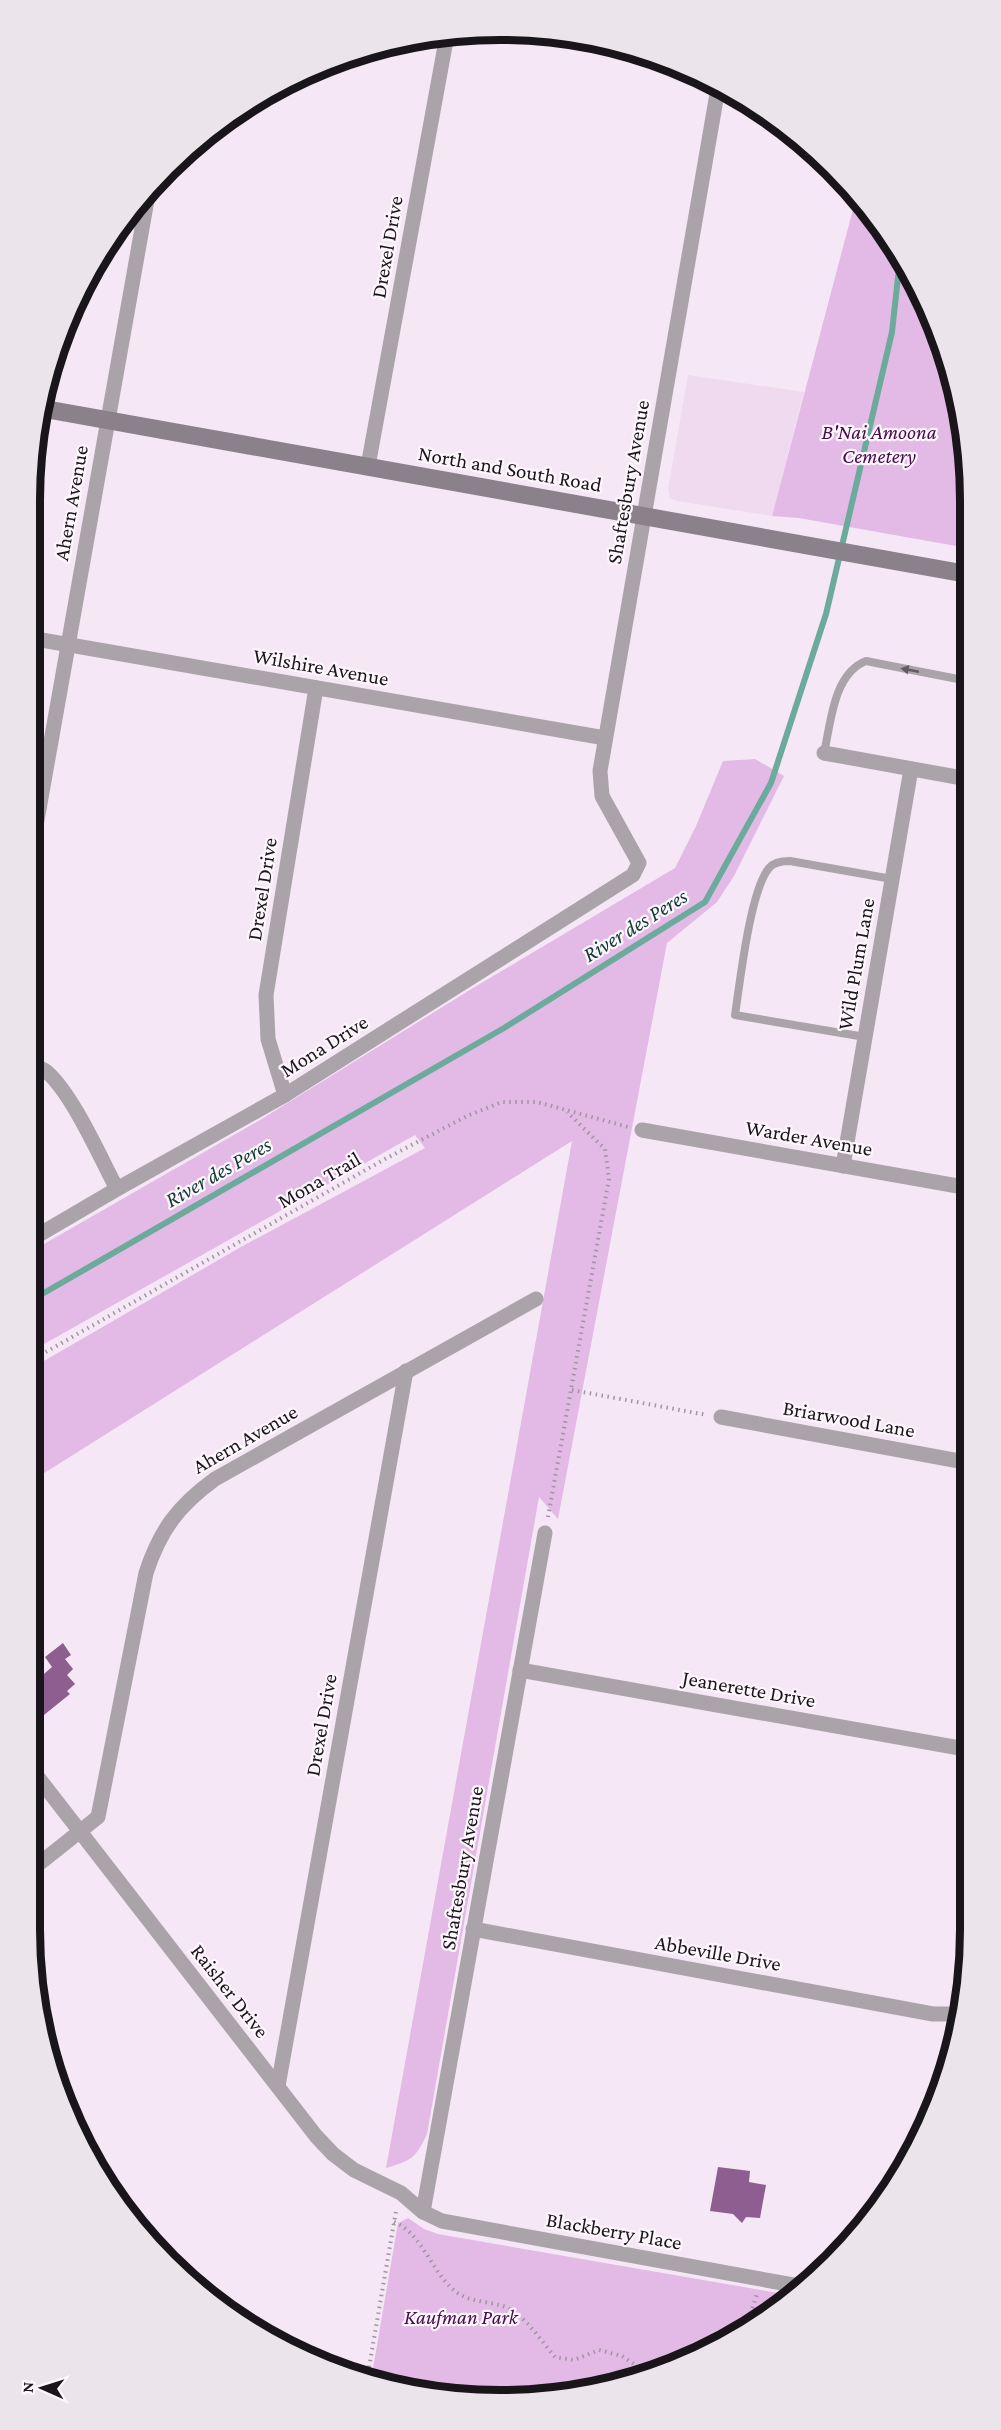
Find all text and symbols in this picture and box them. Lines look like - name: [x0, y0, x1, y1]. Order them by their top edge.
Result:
- street label: Drexel Drive: [366, 194, 408, 300]
- street label: Shaftesbury Avenue: [602, 398, 654, 566]
- park label: B'Nai Amoona Cemetery: [821, 420, 937, 468]
- street label: North and South Road: [416, 441, 604, 497]
- street label: Ahern Avenue: [49, 443, 93, 563]
- street label: Wilshire Avenue: [251, 643, 391, 691]
- one-way arrow: [900, 665, 919, 674]
- street label: Drexel Drive: [242, 836, 282, 942]
- water label: River des Peres: [578, 883, 692, 967]
- street label: Wild Plum Lane: [833, 896, 879, 1032]
- street label: Mona Drive: [276, 1010, 372, 1082]
- street label: Warder Avenue: [744, 1115, 874, 1161]
- water label: River des Peres: [161, 1132, 276, 1212]
- street label: Mona Trail: [273, 1147, 365, 1213]
- street label: Briarwood Lane: [781, 1396, 917, 1442]
- street label: Ahern Avenue: [188, 1399, 302, 1479]
- street label: Jeanerette Drive: [679, 1665, 817, 1712]
- street label: Drexel Drive: [300, 1672, 342, 1778]
- street label: Shaftesbury Avenue: [436, 1784, 488, 1952]
- street label: Abbeville Drive: [653, 1930, 783, 1976]
- street label: Raisher Drive: [186, 1939, 274, 2043]
- street label: Blackberry Place: [544, 2207, 684, 2255]
- park label: Kaufman Park: [404, 2305, 519, 2329]
- north arrow: [12, 2358, 72, 2418]
- text: N: [19, 2381, 36, 2393]

